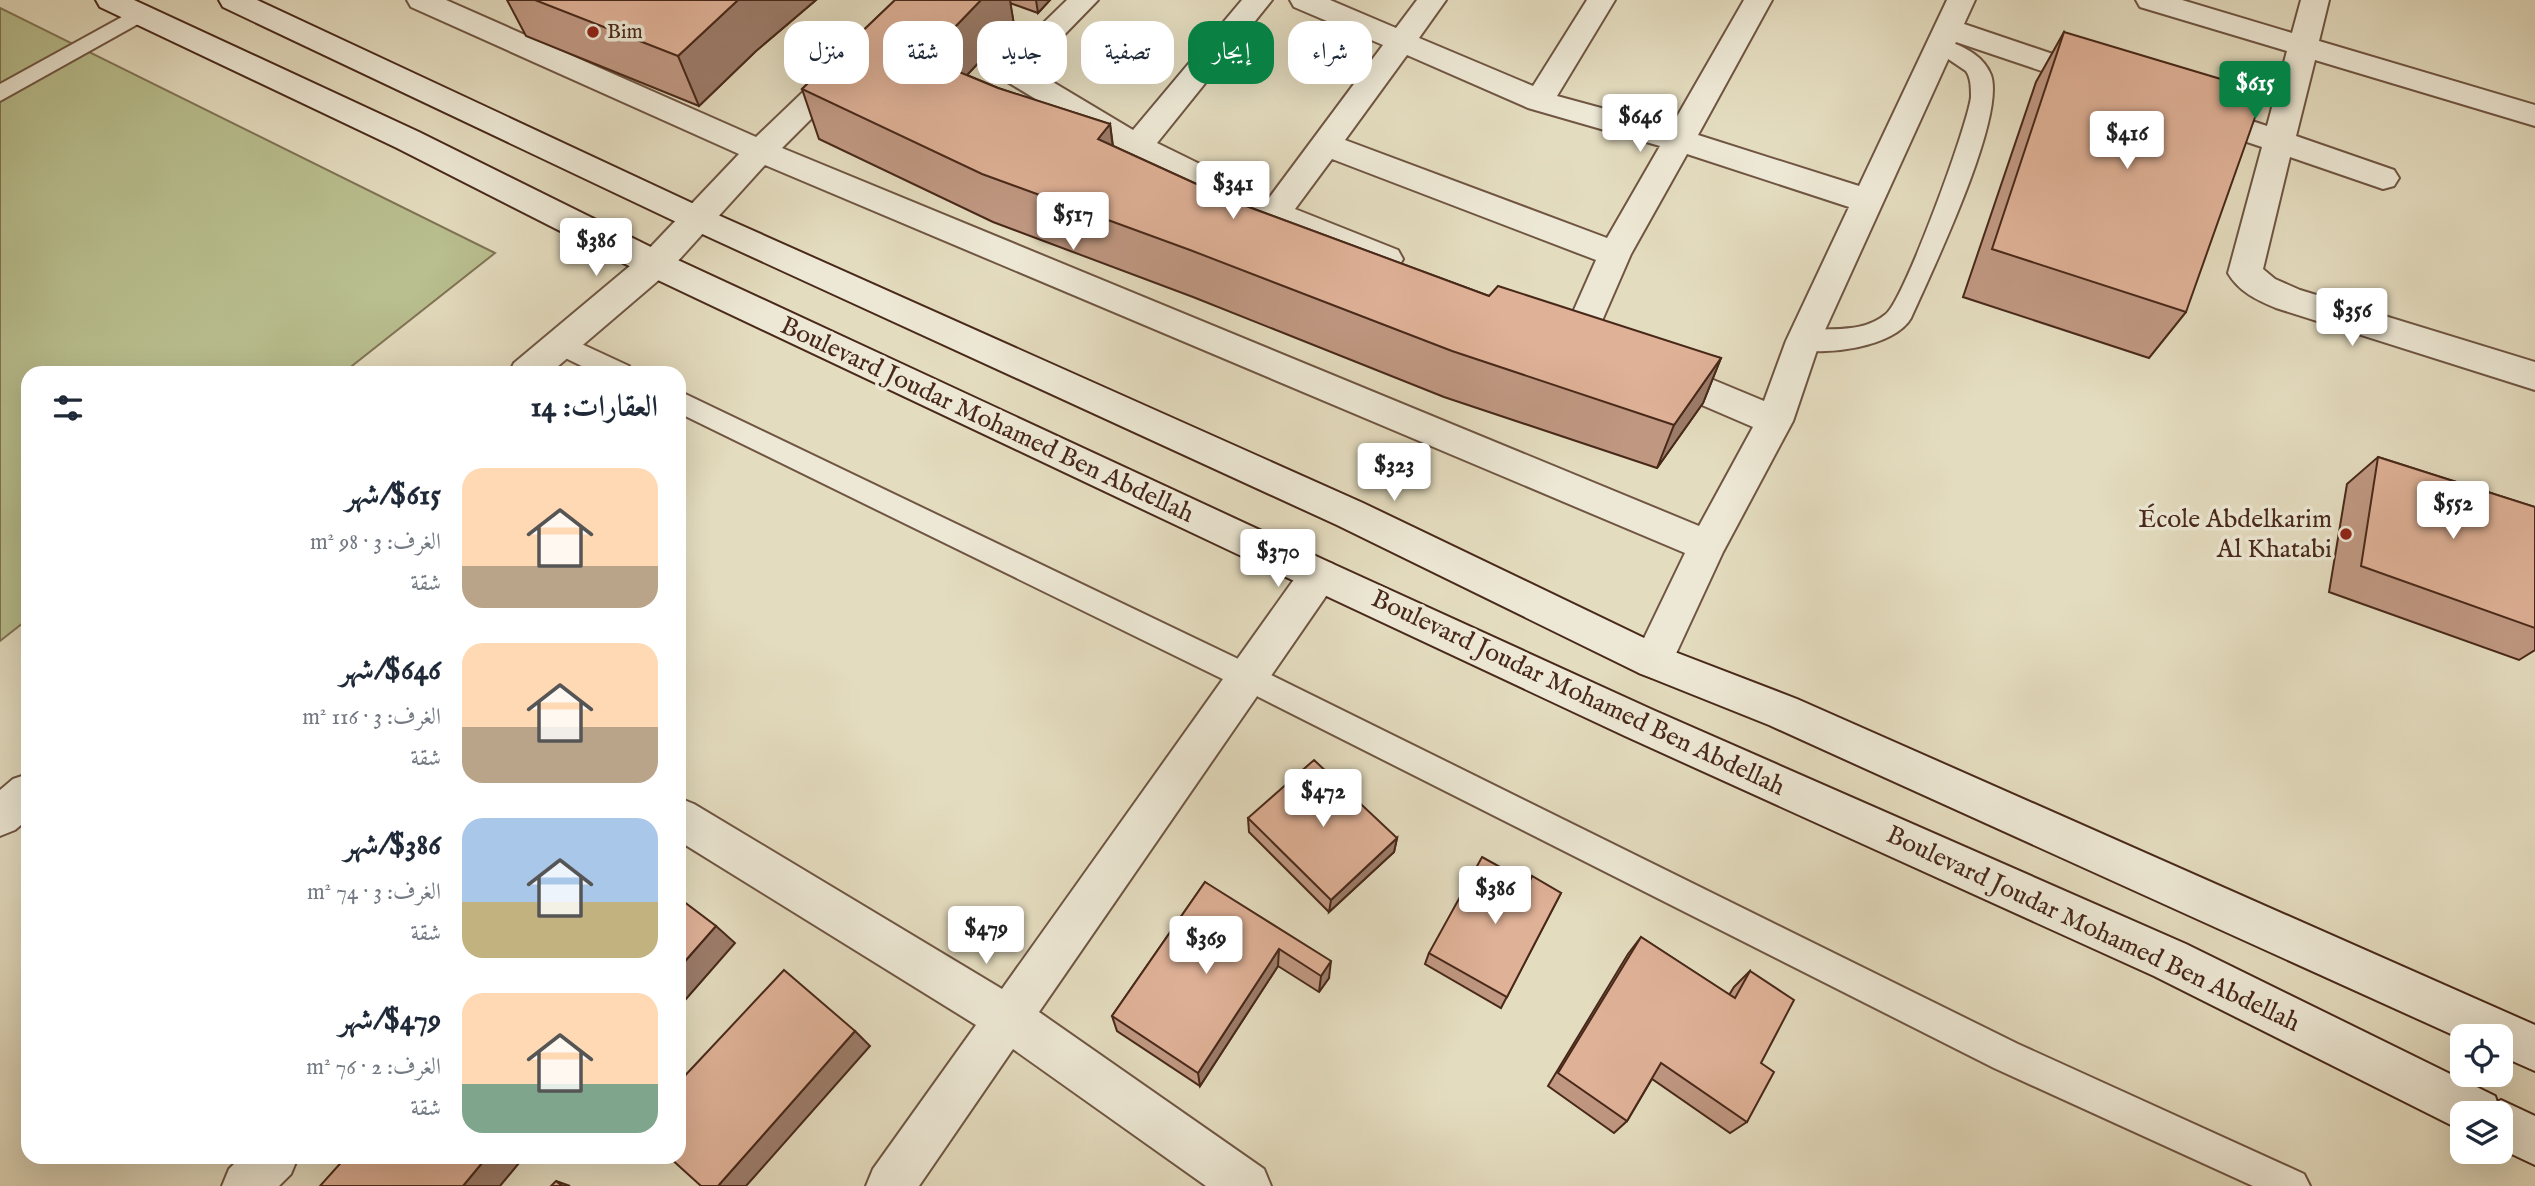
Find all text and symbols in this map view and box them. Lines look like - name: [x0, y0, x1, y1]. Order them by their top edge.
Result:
- place label: Bim: [607, 19, 643, 46]
- chip: منزل: [784, 21, 869, 84]
- chip: شقة: [883, 21, 963, 84]
- chip: جديد: [977, 21, 1067, 84]
- chip: تصفية: [1081, 21, 1174, 84]
- chip: إيجار: [1188, 21, 1274, 84]
- chip: شراء: [1288, 21, 1372, 84]
- marker: Bim: [585, 24, 601, 40]
- pin: $615: [2214, 61, 2296, 121]
- text: $615: [2235, 69, 2275, 98]
- pin: $646: [1599, 94, 1681, 154]
- text: $646: [1618, 102, 1662, 131]
- pin: $416: [2086, 111, 2168, 171]
- text: $416: [2106, 119, 2148, 148]
- pin: $341: [1192, 162, 1274, 221]
- text: $341: [1212, 169, 1254, 198]
- pin: $517: [1032, 192, 1114, 252]
- text: $517: [1053, 200, 1093, 229]
- pin: $386: [555, 218, 637, 278]
- text: $386: [576, 226, 616, 255]
- pin: $356: [2311, 288, 2393, 348]
- text: $356: [2332, 296, 2372, 325]
- street label: Boulevard Joudar Mohamed Ben Abdellah: [775, 309, 1199, 531]
- icon: filters: [49, 389, 87, 427]
- text: العقارات: 14: [530, 389, 658, 427]
- pin: $323: [1353, 444, 1435, 503]
- text: $323: [1374, 451, 1414, 480]
- text: $615/شهر: [345, 477, 441, 515]
- pin: $552: [2412, 482, 2494, 541]
- text: $552: [2433, 489, 2473, 518]
- icon: home: [518, 496, 602, 580]
- place label: École Abdelkarim Al Khatabi: [2138, 503, 2332, 566]
- marker: École Abdelkarim Al Khatabi: [2338, 526, 2354, 542]
- text: الغرف: 3 · 98 m²: [310, 528, 441, 557]
- pin: $370: [1237, 530, 1319, 589]
- text: $370: [1256, 537, 1300, 566]
- text: شقة: [411, 569, 441, 598]
- street label: Boulevard Joudar Mohamed Ben Abdellah: [1366, 582, 1790, 804]
- text: $646/شهر: [340, 652, 441, 690]
- icon: home: [518, 671, 602, 755]
- text: الغرف: 3 · 116 m²: [302, 703, 441, 732]
- text: شقة: [411, 744, 441, 773]
- pin: $472: [1282, 770, 1364, 829]
- text: $472: [1301, 777, 1345, 806]
- street label: Boulevard Joudar Mohamed Ben Abdellah: [1881, 818, 2305, 1040]
- text: $386/شهر: [344, 827, 441, 865]
- icon: home: [518, 846, 602, 930]
- pin: $386: [1454, 866, 1536, 926]
- text: $386: [1475, 874, 1515, 903]
- text: الغرف: 3 · 74 m²: [307, 878, 441, 907]
- pin: $479: [945, 906, 1027, 966]
- text: $479: [964, 914, 1008, 943]
- pin: $369: [1165, 916, 1247, 976]
- text: شقة: [411, 919, 441, 948]
- text: $369: [1185, 924, 1227, 953]
- text: $479/شهر: [339, 1002, 441, 1040]
- icon: home: [518, 1021, 602, 1105]
- map controls: [2450, 1024, 2513, 1164]
- button: locate: [2450, 1024, 2513, 1087]
- text: الغرف: 2 · 76 m²: [306, 1053, 441, 1082]
- text: شقة: [411, 1094, 441, 1123]
- button: layers: [2450, 1101, 2513, 1164]

